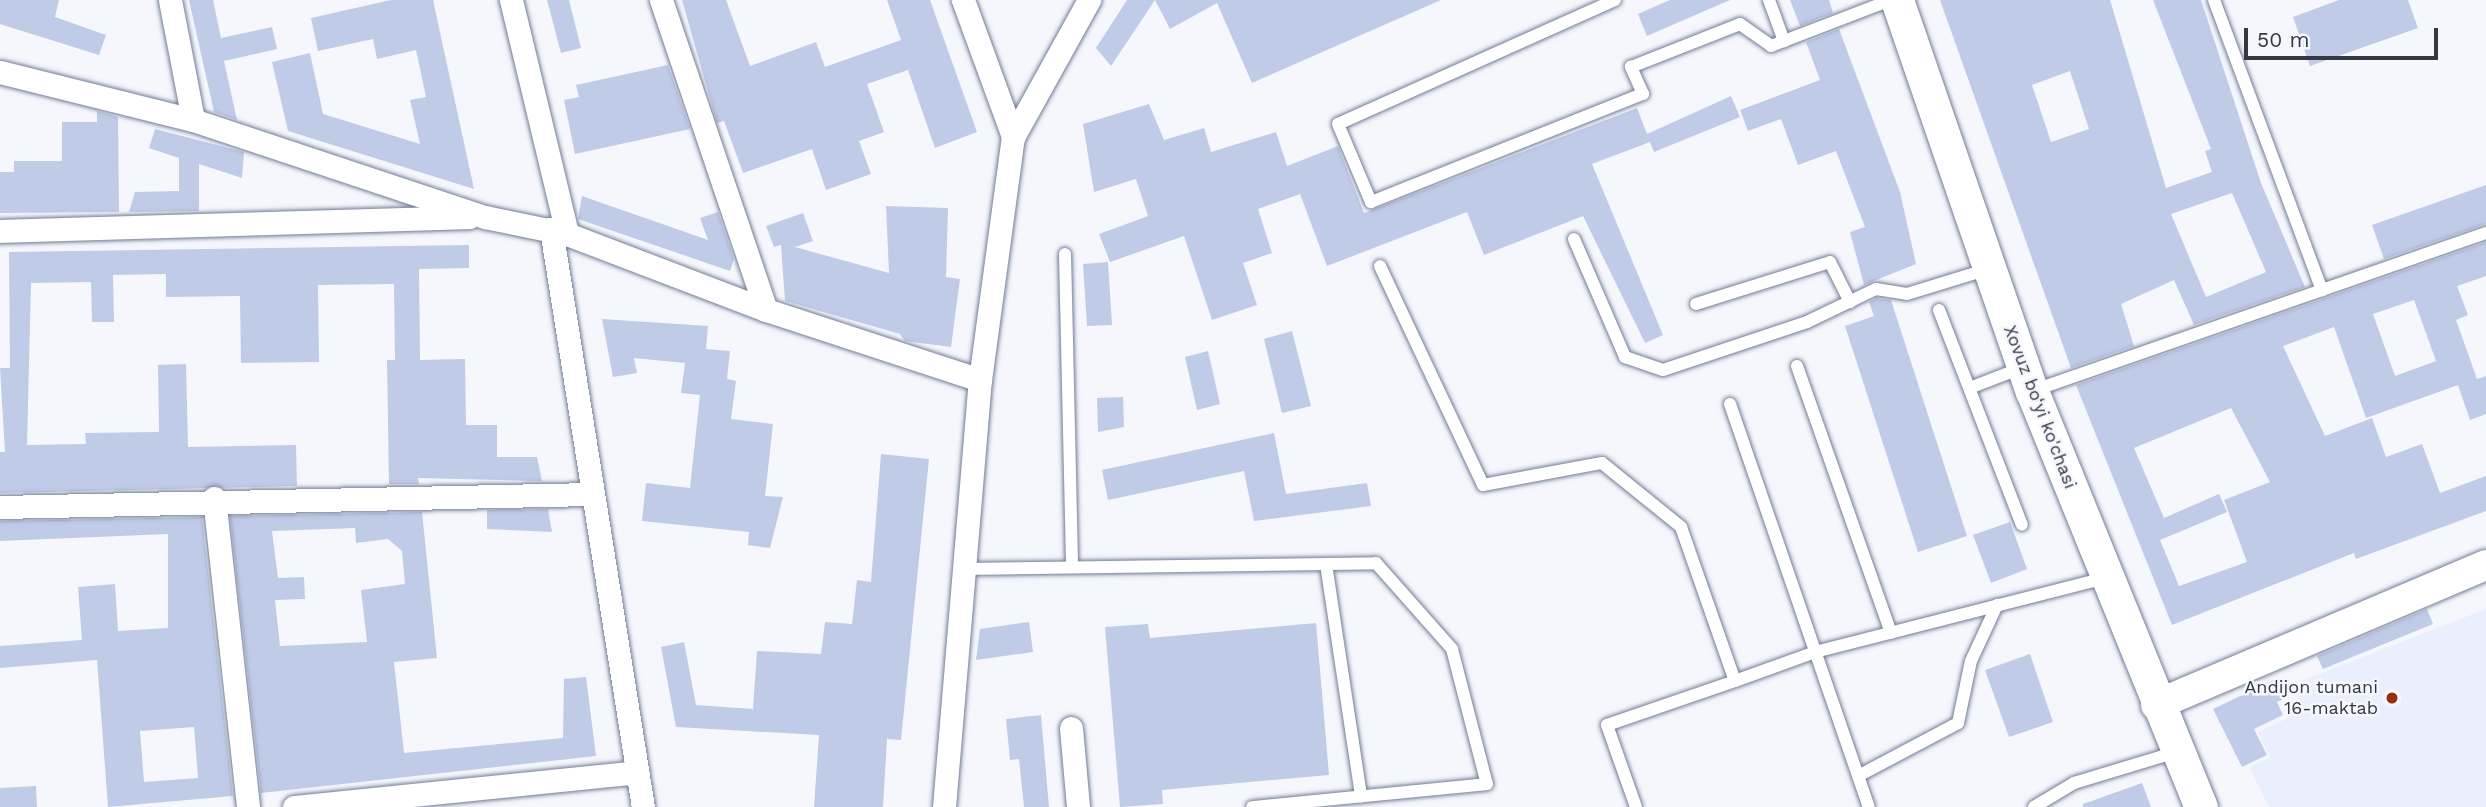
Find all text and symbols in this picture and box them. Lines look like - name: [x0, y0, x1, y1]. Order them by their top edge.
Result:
- scale bar: [2248, 14, 2442, 58]
- text: 50 m: [2257, 27, 2309, 52]
- street label: Xovuz bo‘yi ko'chasi: [1999, 322, 2081, 492]
- place label: Andijon tumani 16-maktab: [2244, 677, 2378, 720]
- marker: Andijon tumani 16-maktab: [2384, 690, 2400, 706]

